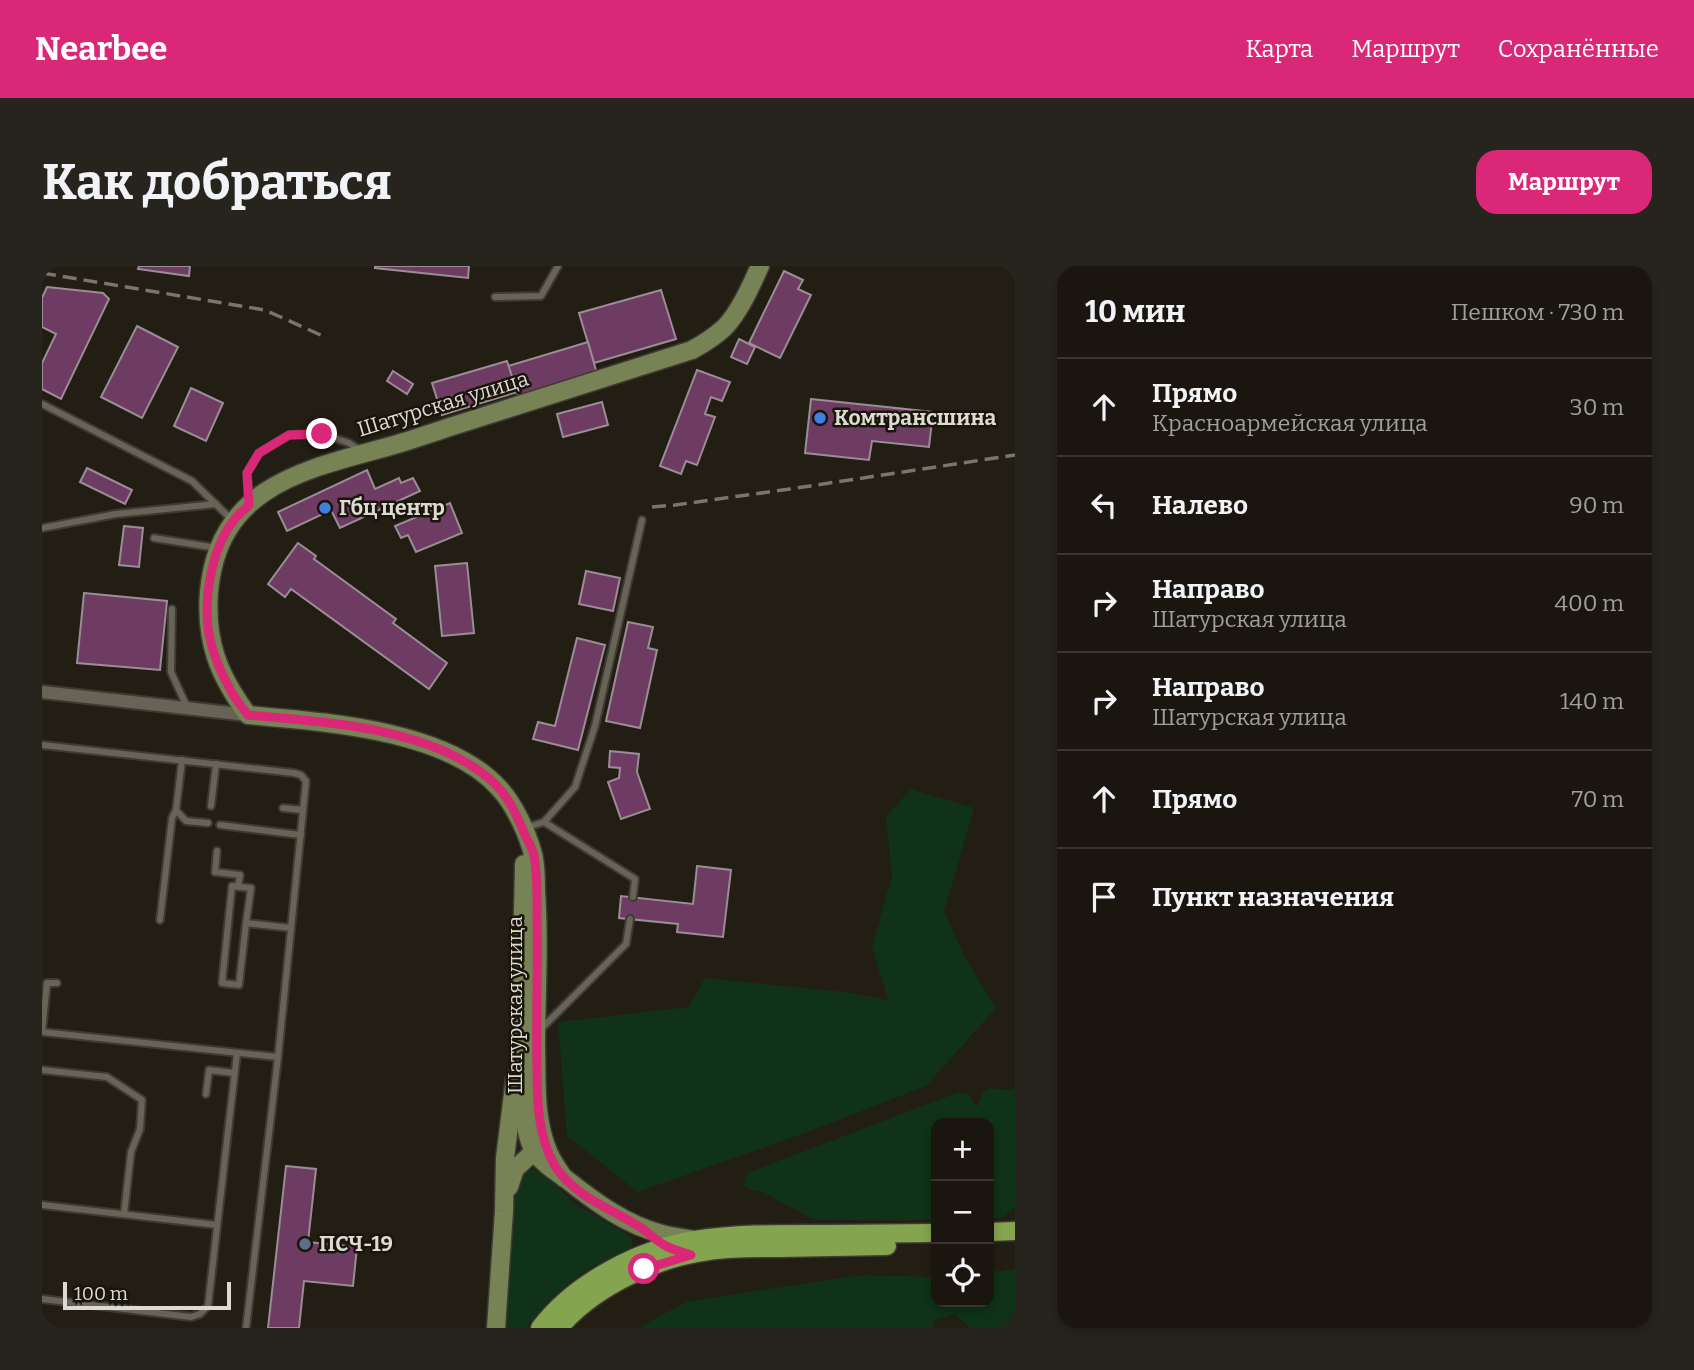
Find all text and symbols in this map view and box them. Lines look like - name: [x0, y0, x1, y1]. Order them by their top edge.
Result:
- text: Nearbee: [35, 29, 167, 69]
- text: Карта: [1245, 35, 1313, 63]
- text: Маршрут: [1351, 35, 1460, 63]
- text: Сохранённые: [1498, 35, 1659, 63]
- button: Маршрут: [1476, 150, 1652, 214]
- text: Как добраться: [42, 153, 392, 212]
- text: 10 мин: [1085, 294, 1185, 330]
- text: Пешком · 730 m: [1451, 298, 1624, 326]
- street label: Шатурская улица: [354, 365, 532, 442]
- text: Прямо: [1152, 378, 1237, 409]
- icon: ahead: [1085, 388, 1123, 426]
- text: 30 m: [1570, 393, 1624, 421]
- place label: Комтрансшина: [834, 405, 997, 431]
- text: Красноармейская улица: [1152, 409, 1428, 437]
- marker: Комтрансшина: [812, 410, 828, 426]
- route end: [306, 418, 337, 449]
- icon: left: [1085, 486, 1123, 524]
- text: Налево: [1152, 490, 1248, 521]
- text: 90 m: [1569, 491, 1624, 519]
- place label: Гбц центр: [339, 495, 445, 521]
- marker: Гбц центр: [317, 500, 333, 516]
- text: Направо: [1152, 574, 1265, 605]
- icon: right: [1085, 584, 1123, 622]
- text: 400 m: [1555, 589, 1624, 617]
- text: Шатурская улица: [1152, 605, 1347, 633]
- text: Направо: [1152, 672, 1265, 703]
- icon: right: [1085, 682, 1123, 720]
- text: 140 m: [1560, 687, 1624, 715]
- text: Шатурская улица: [1152, 703, 1347, 731]
- icon: ahead: [1085, 780, 1123, 818]
- text: Прямо: [1152, 784, 1237, 815]
- text: 70 m: [1572, 785, 1624, 813]
- icon: arrive: [1085, 878, 1123, 916]
- text: Пункт назначения: [1152, 882, 1394, 913]
- street label: Шатурская улица: [502, 916, 528, 1094]
- map controls: [931, 1118, 994, 1307]
- button: +: [931, 1118, 994, 1181]
- button: −: [931, 1181, 994, 1244]
- place label: ПСЧ-19: [319, 1231, 393, 1257]
- marker: ПСЧ-19: [297, 1236, 313, 1252]
- button: locate: [931, 1244, 994, 1307]
- route start: [628, 1253, 659, 1284]
- scale bar: [63, 1279, 231, 1311]
- text: 100 m: [74, 1282, 128, 1305]

